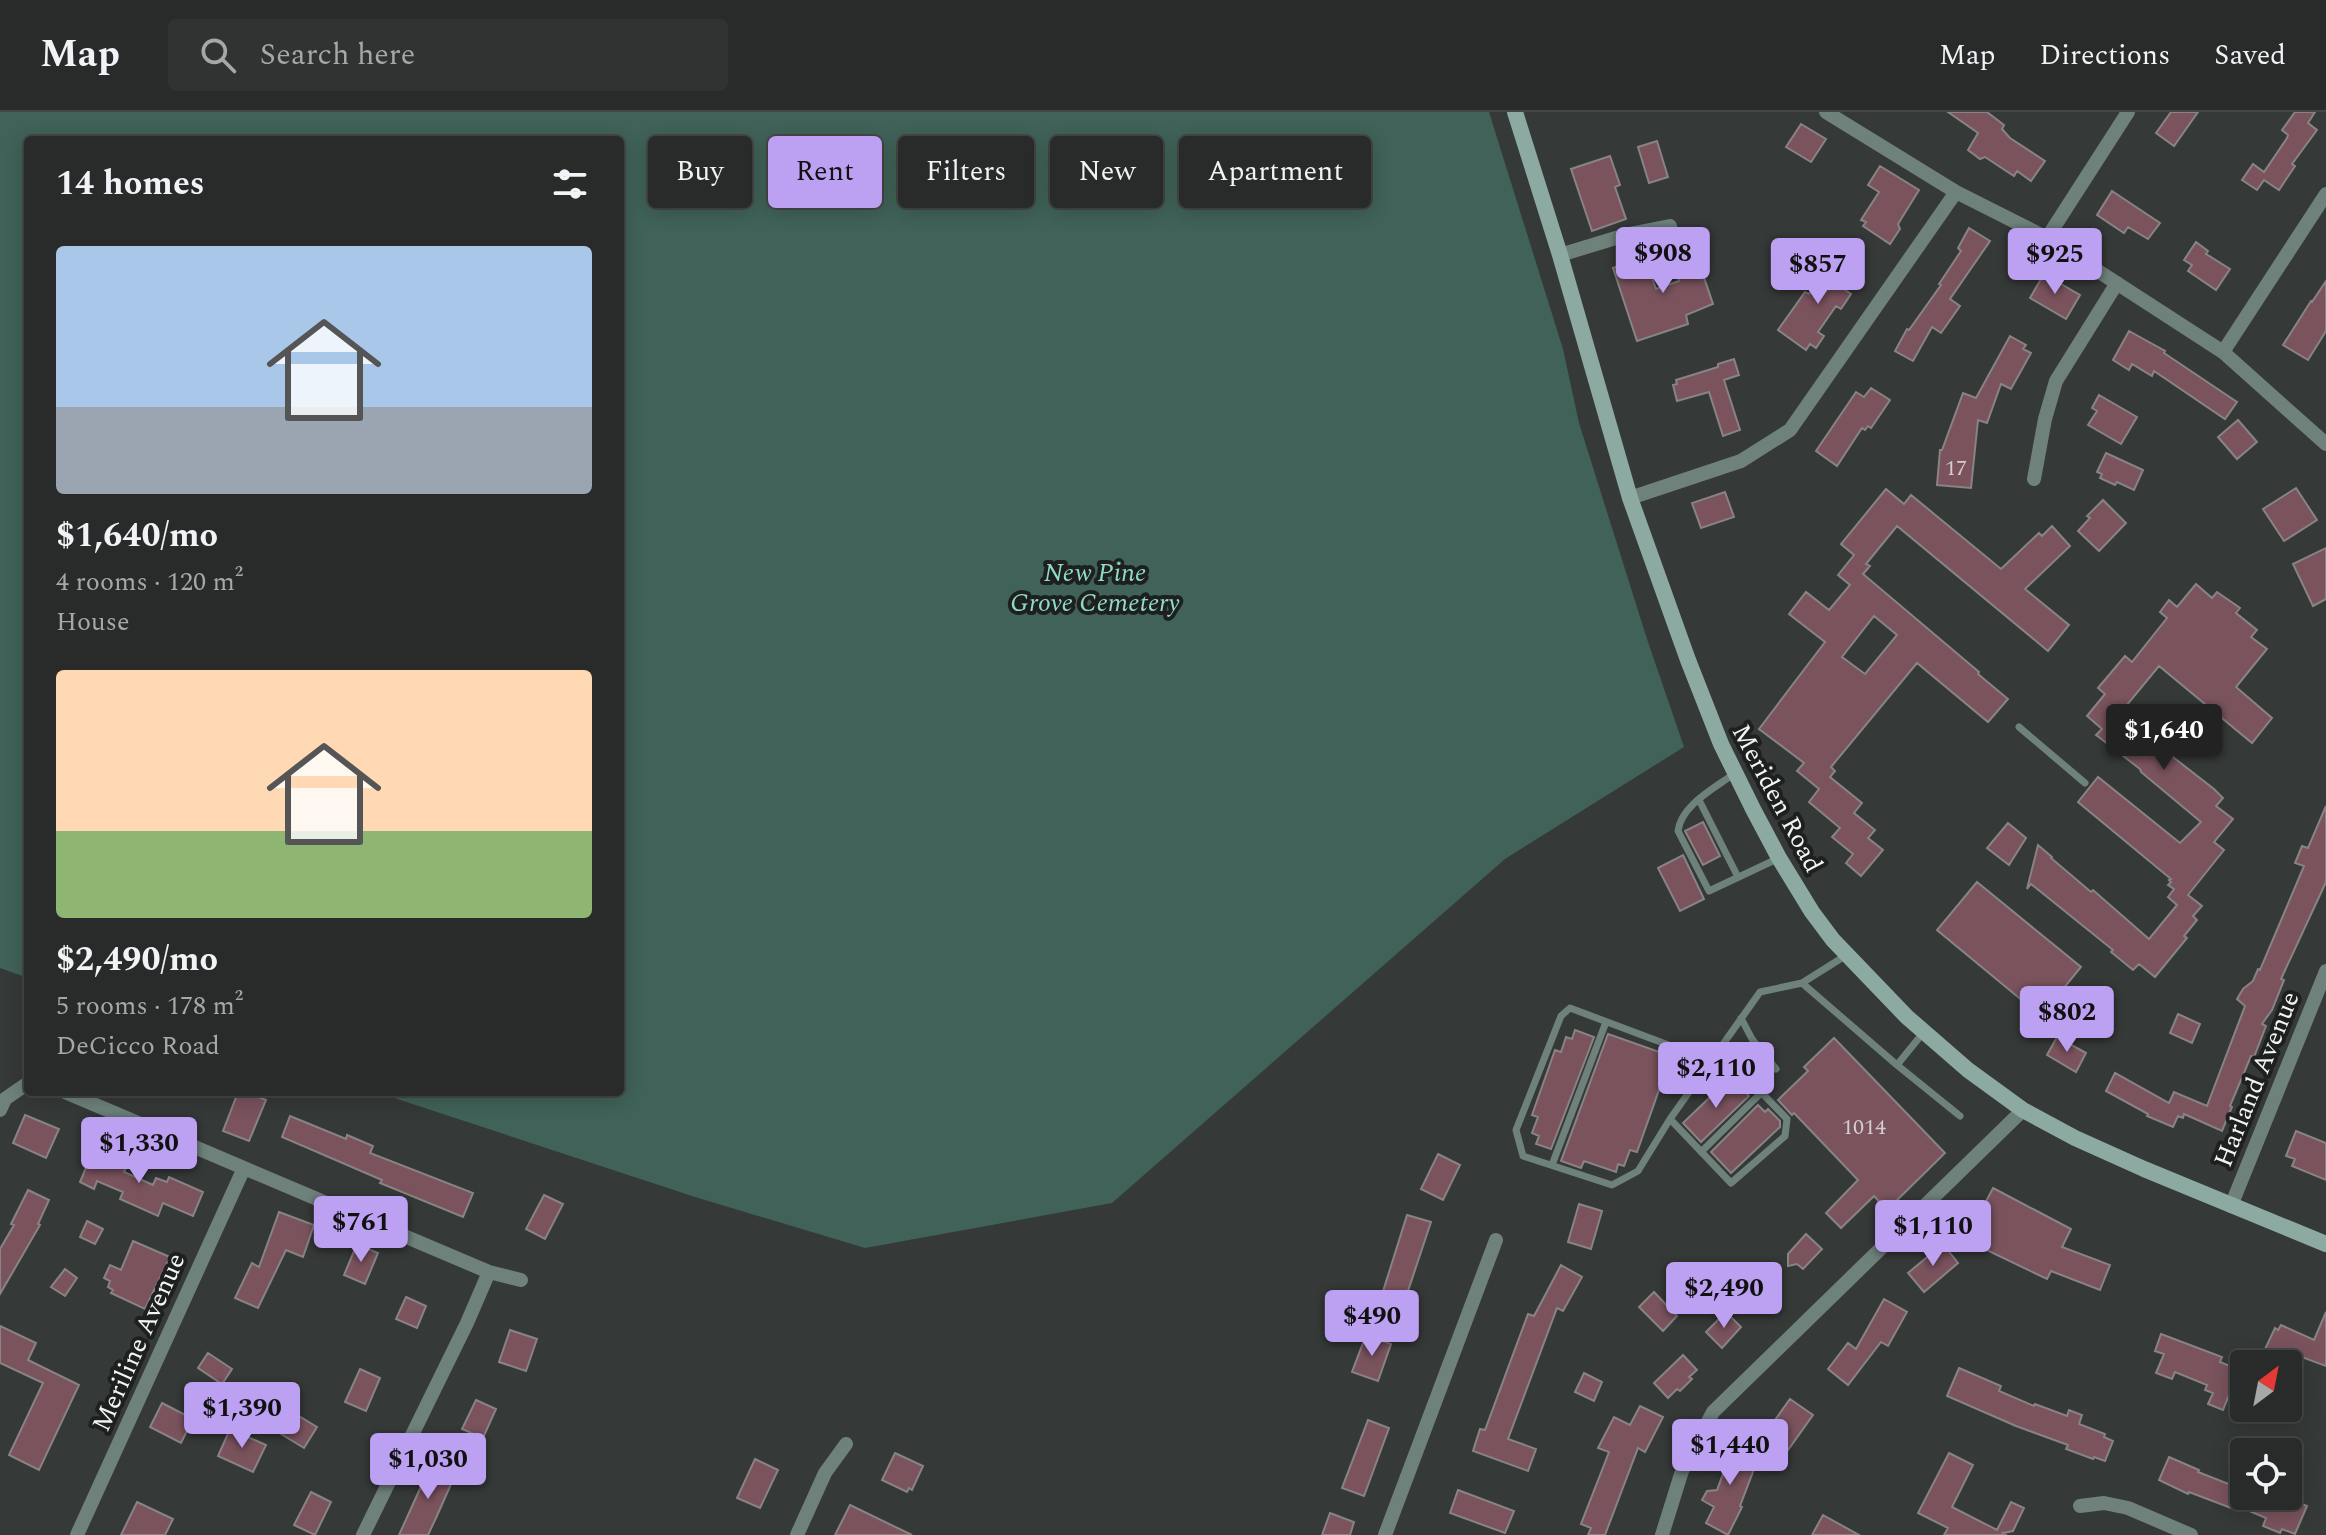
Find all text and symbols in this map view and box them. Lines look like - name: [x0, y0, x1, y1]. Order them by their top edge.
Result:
- search box: [168, 19, 728, 91]
- text: Map: [40, 26, 120, 84]
- text: Search here: [260, 32, 415, 78]
- icon: search: [196, 33, 240, 77]
- text: Map: [1939, 34, 1996, 77]
- text: Directions: [2040, 34, 2170, 77]
- text: Saved: [2214, 34, 2286, 77]
- chip: Buy: [648, 136, 752, 208]
- chip: Rent: [768, 136, 882, 208]
- chip: Filters: [898, 136, 1034, 208]
- chip: New: [1050, 136, 1163, 208]
- chip: Apartment: [1179, 136, 1371, 208]
- text: 14 homes: [56, 158, 205, 210]
- icon: filters: [548, 162, 592, 206]
- pin: $908: [1616, 227, 1710, 295]
- pin: $925: [2008, 228, 2102, 296]
- text: $908: [1634, 233, 1692, 273]
- text: $925: [2026, 234, 2084, 274]
- pin: $857: [1771, 238, 1865, 306]
- text: $857: [1789, 244, 1847, 284]
- icon: home: [252, 298, 396, 442]
- house number: 17: [1945, 452, 1967, 485]
- text: $1,640/mo: [56, 510, 218, 562]
- park label: New Pine Grove Cemetery: [1010, 553, 1180, 623]
- text: 4 rooms · 120 m²: [56, 562, 243, 602]
- text: House: [56, 602, 130, 642]
- pin: $1,640: [2099, 704, 2229, 772]
- text: $1,640: [2124, 710, 2204, 750]
- street label: Meriden Road: [1721, 717, 1833, 880]
- icon: home: [252, 722, 396, 866]
- text: $2,490/mo: [56, 934, 218, 986]
- street label: Harland Avenue: [2203, 985, 2310, 1173]
- text: 5 rooms · 178 m²: [56, 986, 243, 1026]
- pin: $802: [2020, 986, 2114, 1054]
- text: $802: [2038, 992, 2096, 1032]
- text: DeCicco Road: [56, 1026, 220, 1066]
- pin: $2,110: [1651, 1042, 1781, 1110]
- text: $2,110: [1676, 1048, 1756, 1088]
- house number: 1014: [1842, 1111, 1886, 1144]
- pin: $1,330: [74, 1117, 204, 1185]
- text: $1,330: [99, 1123, 179, 1163]
- pin: $761: [314, 1196, 408, 1264]
- pin: $1,110: [1868, 1200, 1998, 1268]
- text: $761: [332, 1202, 390, 1242]
- text: $1,110: [1893, 1206, 1973, 1246]
- street label: Meriline Avenue: [82, 1247, 196, 1438]
- pin: $2,490: [1659, 1262, 1789, 1330]
- text: $2,490: [1684, 1268, 1764, 1308]
- pin: $490: [1325, 1290, 1419, 1358]
- text: $490: [1343, 1296, 1401, 1336]
- north arrow: [2230, 1350, 2302, 1422]
- map controls: [2230, 1350, 2302, 1510]
- pin: $1,390: [177, 1382, 307, 1450]
- text: $1,390: [202, 1388, 282, 1428]
- pin: $1,440: [1665, 1419, 1795, 1487]
- text: $1,440: [1690, 1425, 1770, 1465]
- pin: $1,030: [363, 1433, 493, 1501]
- button: locate: [2230, 1438, 2302, 1510]
- text: $1,030: [388, 1439, 468, 1479]

